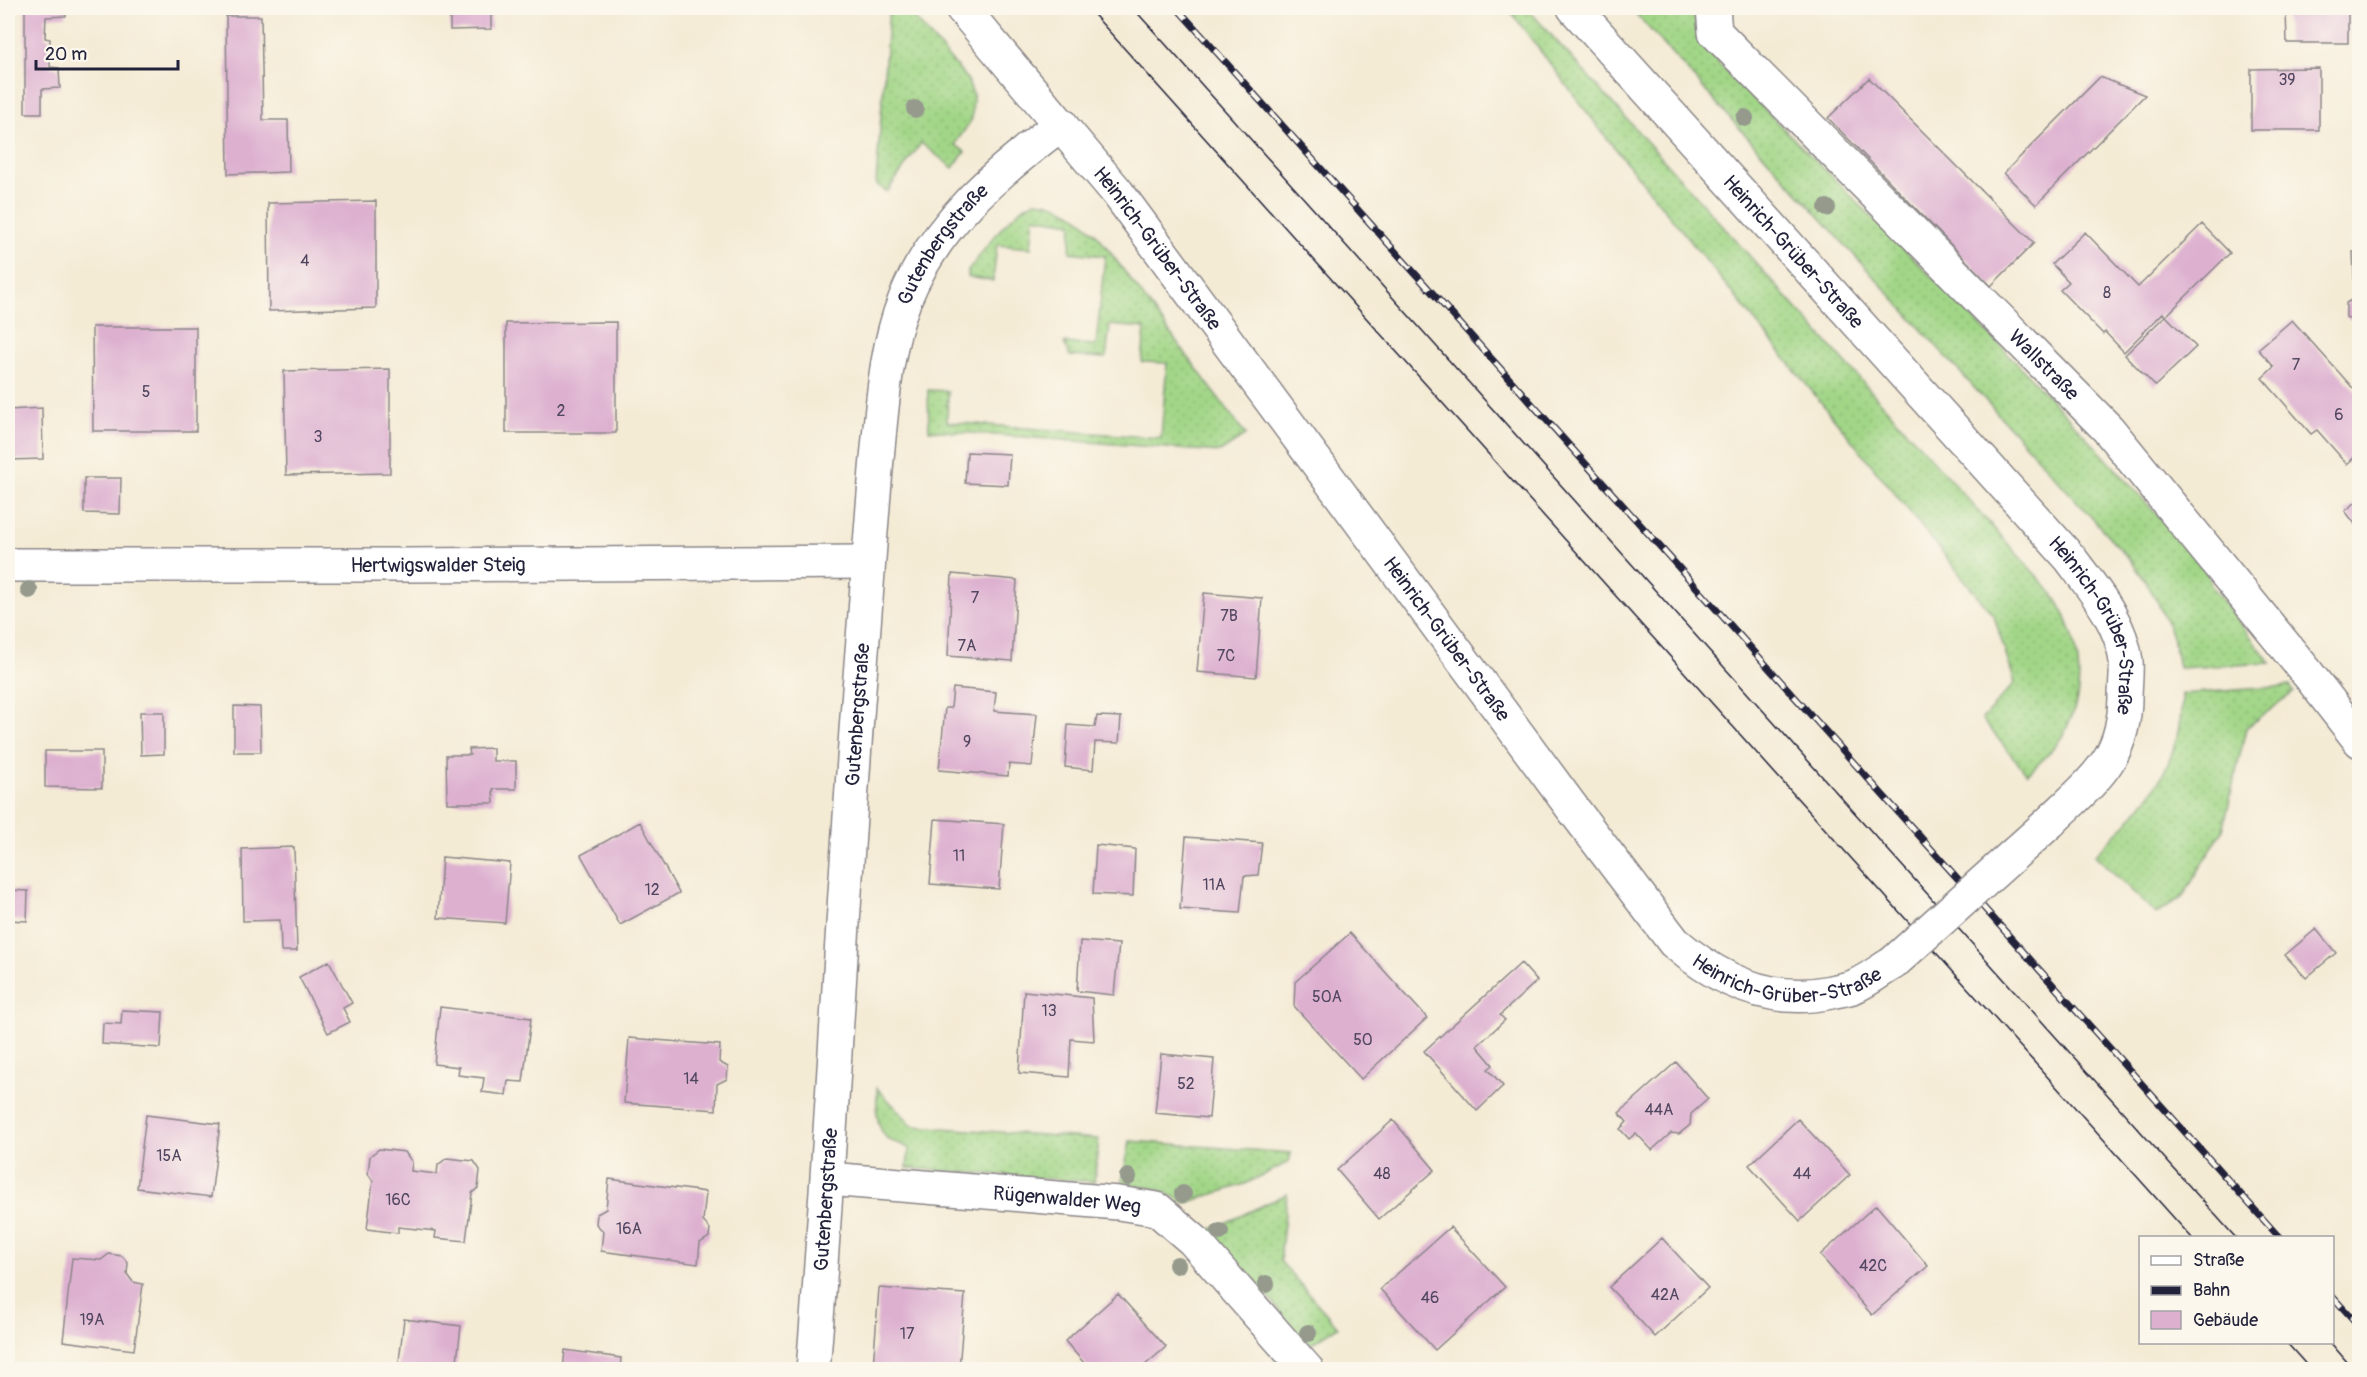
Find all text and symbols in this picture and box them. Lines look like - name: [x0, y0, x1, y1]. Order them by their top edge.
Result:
- scale bar: [36, 33, 178, 71]
- text: 20 m: [45, 43, 87, 66]
- house number: 39: [2278, 70, 2296, 90]
- street label: Heinrich-Grüber-Straße: [1088, 161, 1227, 335]
- street label: Heinrich-Grüber-Straße: [1718, 170, 1869, 334]
- street label: Gutenbergstraße: [892, 178, 994, 308]
- house number: 4: [300, 251, 310, 271]
- house number: 8: [2103, 283, 2111, 303]
- street label: Wallstraße: [2003, 324, 2085, 406]
- house number: 7: [2292, 355, 2301, 375]
- house number: 5: [142, 382, 150, 402]
- house number: 2: [557, 401, 566, 421]
- house number: 6: [2334, 405, 2344, 425]
- house number: 3: [314, 427, 323, 447]
- street label: Heinrich-Grüber-Straße: [2043, 531, 2138, 716]
- street label: Hertwigswalder Steig: [350, 552, 526, 578]
- street label: Heinrich-Grüber-Straße: [1378, 552, 1516, 726]
- house number: 7: [971, 588, 980, 608]
- house number: 7B: [1220, 606, 1238, 626]
- house number: 7A: [958, 636, 976, 656]
- street label: Gutenbergstraße: [840, 642, 876, 787]
- house number: 7C: [1217, 646, 1235, 666]
- house number: 9: [963, 732, 971, 752]
- house number: 11: [953, 846, 965, 866]
- house number: 11A: [1203, 875, 1225, 895]
- house number: 12: [644, 880, 660, 900]
- street label: Heinrich-Grüber-Straße: [1687, 948, 1887, 1009]
- house number: 50A: [1312, 987, 1342, 1007]
- house number: 13: [1041, 1001, 1057, 1021]
- house number: 50: [1353, 1030, 1373, 1050]
- house number: 14: [683, 1069, 699, 1089]
- house number: 52: [1177, 1074, 1195, 1094]
- house number: 44A: [1645, 1100, 1673, 1120]
- street label: Gutenbergstraße: [809, 1127, 843, 1272]
- house number: 15A: [156, 1146, 182, 1166]
- house number: 48: [1373, 1164, 1391, 1184]
- house number: 44: [1793, 1164, 1811, 1184]
- street label: Rügenwalder Weg: [992, 1181, 1143, 1219]
- house number: 16C: [385, 1190, 411, 1210]
- house number: 16A: [616, 1219, 642, 1239]
- legend: [2139, 1236, 2334, 1344]
- text: Straße: [2193, 1249, 2244, 1272]
- house number: 42C: [1859, 1256, 1887, 1276]
- text: Bahn: [2193, 1279, 2230, 1302]
- house number: 42A: [1651, 1285, 1679, 1305]
- house number: 46: [1421, 1288, 1439, 1308]
- text: Gebäude: [2193, 1309, 2258, 1332]
- house number: 19A: [80, 1310, 104, 1330]
- house number: 17: [900, 1324, 915, 1344]

